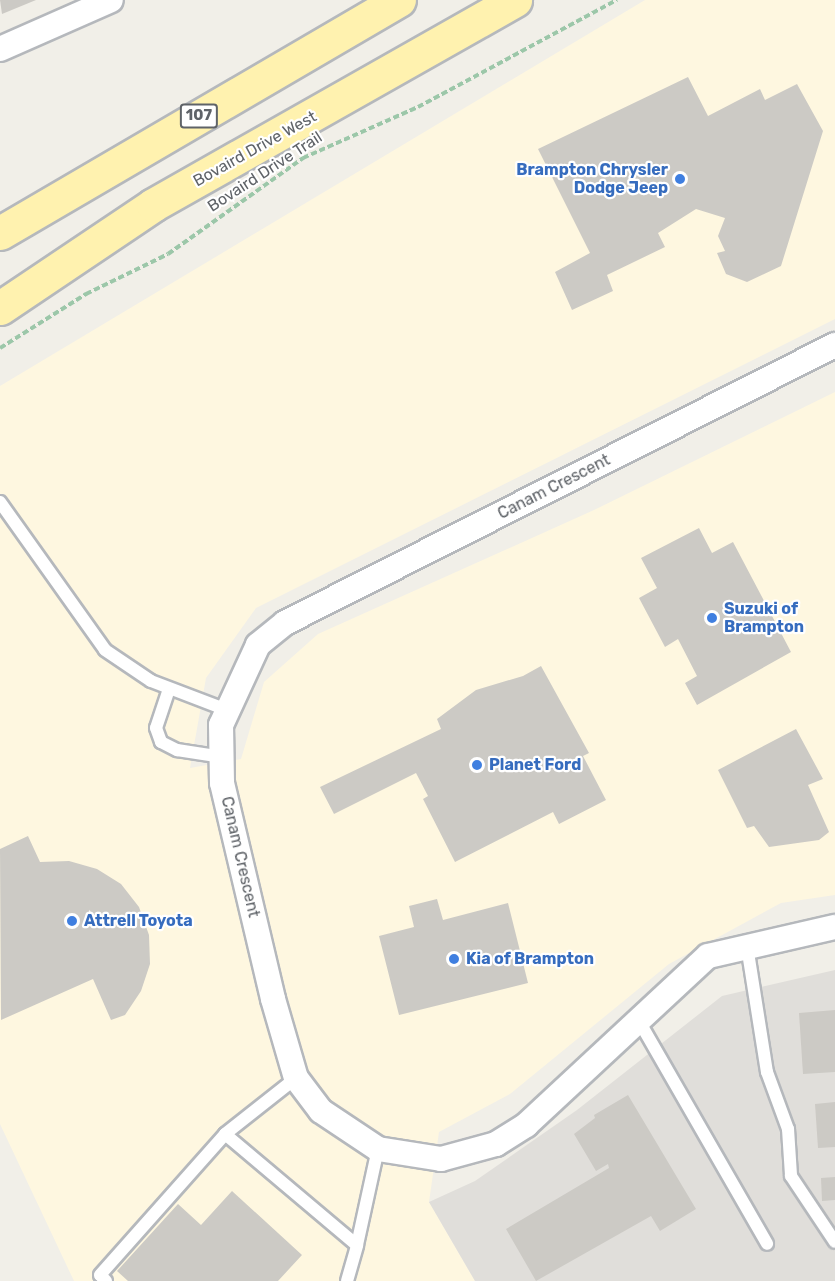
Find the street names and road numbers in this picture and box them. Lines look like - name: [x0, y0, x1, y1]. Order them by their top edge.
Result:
- road number: 107: [180, 104, 218, 128]
- street label: Bovaird Drive West: [190, 107, 320, 191]
- street label: Bovaird Drive Trail: [204, 128, 326, 216]
- street label: Canam Crescent: [495, 450, 613, 524]
- street label: Canam Crescent: [217, 795, 263, 919]

